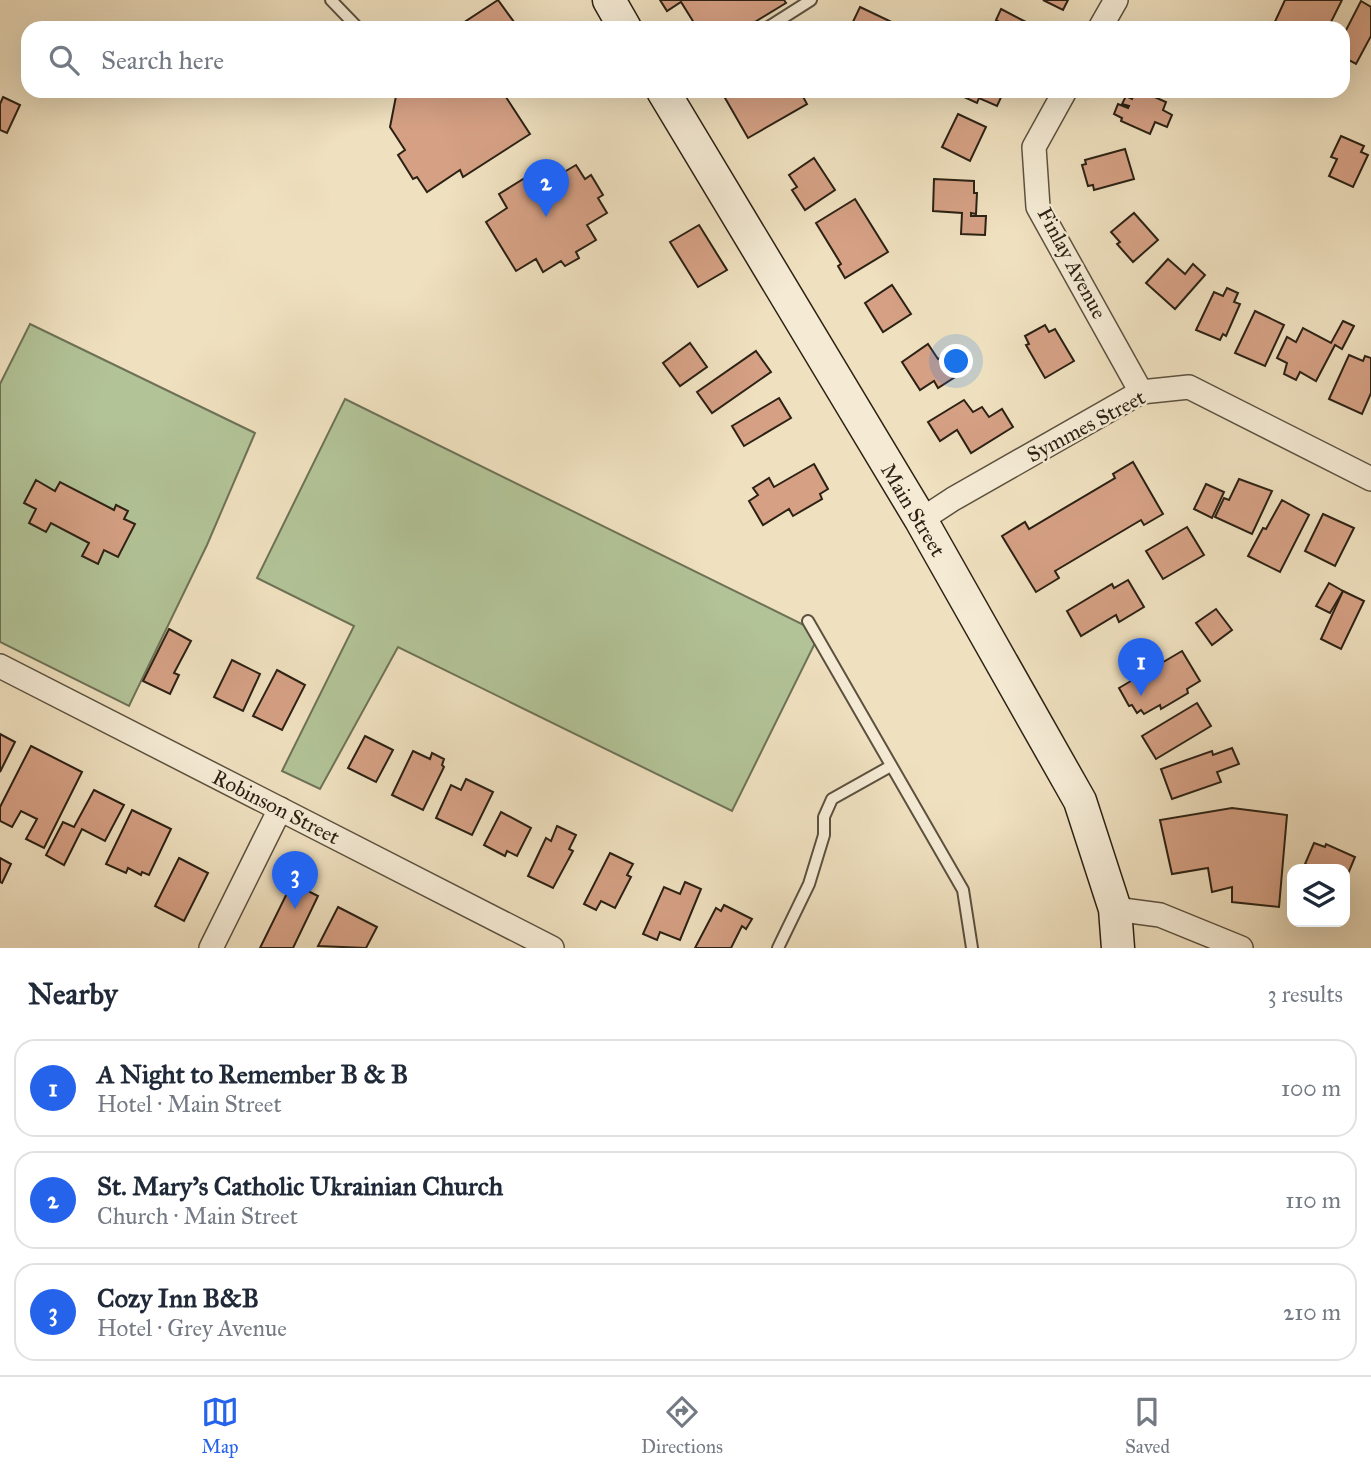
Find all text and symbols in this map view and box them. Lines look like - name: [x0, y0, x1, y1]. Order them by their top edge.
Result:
- search box: [21, 21, 1350, 98]
- icon: search: [45, 41, 83, 79]
- text: Search here: [101, 44, 224, 76]
- pin: 2: [523, 159, 569, 217]
- street label: Finlay Avenue: [1032, 203, 1112, 323]
- your location: [939, 344, 973, 378]
- street label: Symmes Street: [1022, 384, 1150, 468]
- street label: Main Street: [875, 459, 951, 562]
- pin: 1: [1118, 638, 1164, 696]
- street label: Robinson Street: [208, 764, 344, 850]
- pin: 3: [272, 851, 318, 909]
- map controls: [1287, 864, 1350, 927]
- button: layers: [1287, 864, 1350, 927]
- text: Nearby: [28, 976, 118, 1012]
- text: 3 results: [1267, 980, 1343, 1008]
- text: A Night to Remember B & B: [97, 1058, 408, 1090]
- text: 1: [48, 1074, 58, 1102]
- text: 100 m: [1281, 1074, 1341, 1102]
- text: Hotel · Main Street: [97, 1090, 282, 1118]
- text: St. Mary's Catholic Ukrainian Church: [97, 1170, 503, 1202]
- text: 2: [47, 1186, 59, 1214]
- text: 110 m: [1285, 1186, 1341, 1214]
- text: Church · Main Street: [97, 1202, 298, 1230]
- text: Cozy Inn B&B: [97, 1282, 259, 1314]
- text: 3: [48, 1298, 58, 1326]
- text: 210 m: [1283, 1298, 1341, 1326]
- text: Hotel · Grey Avenue: [97, 1314, 287, 1342]
- tab: Map: [201, 1393, 239, 1458]
- tab: Directions: [641, 1393, 723, 1458]
- tab: Saved: [1125, 1393, 1170, 1458]

